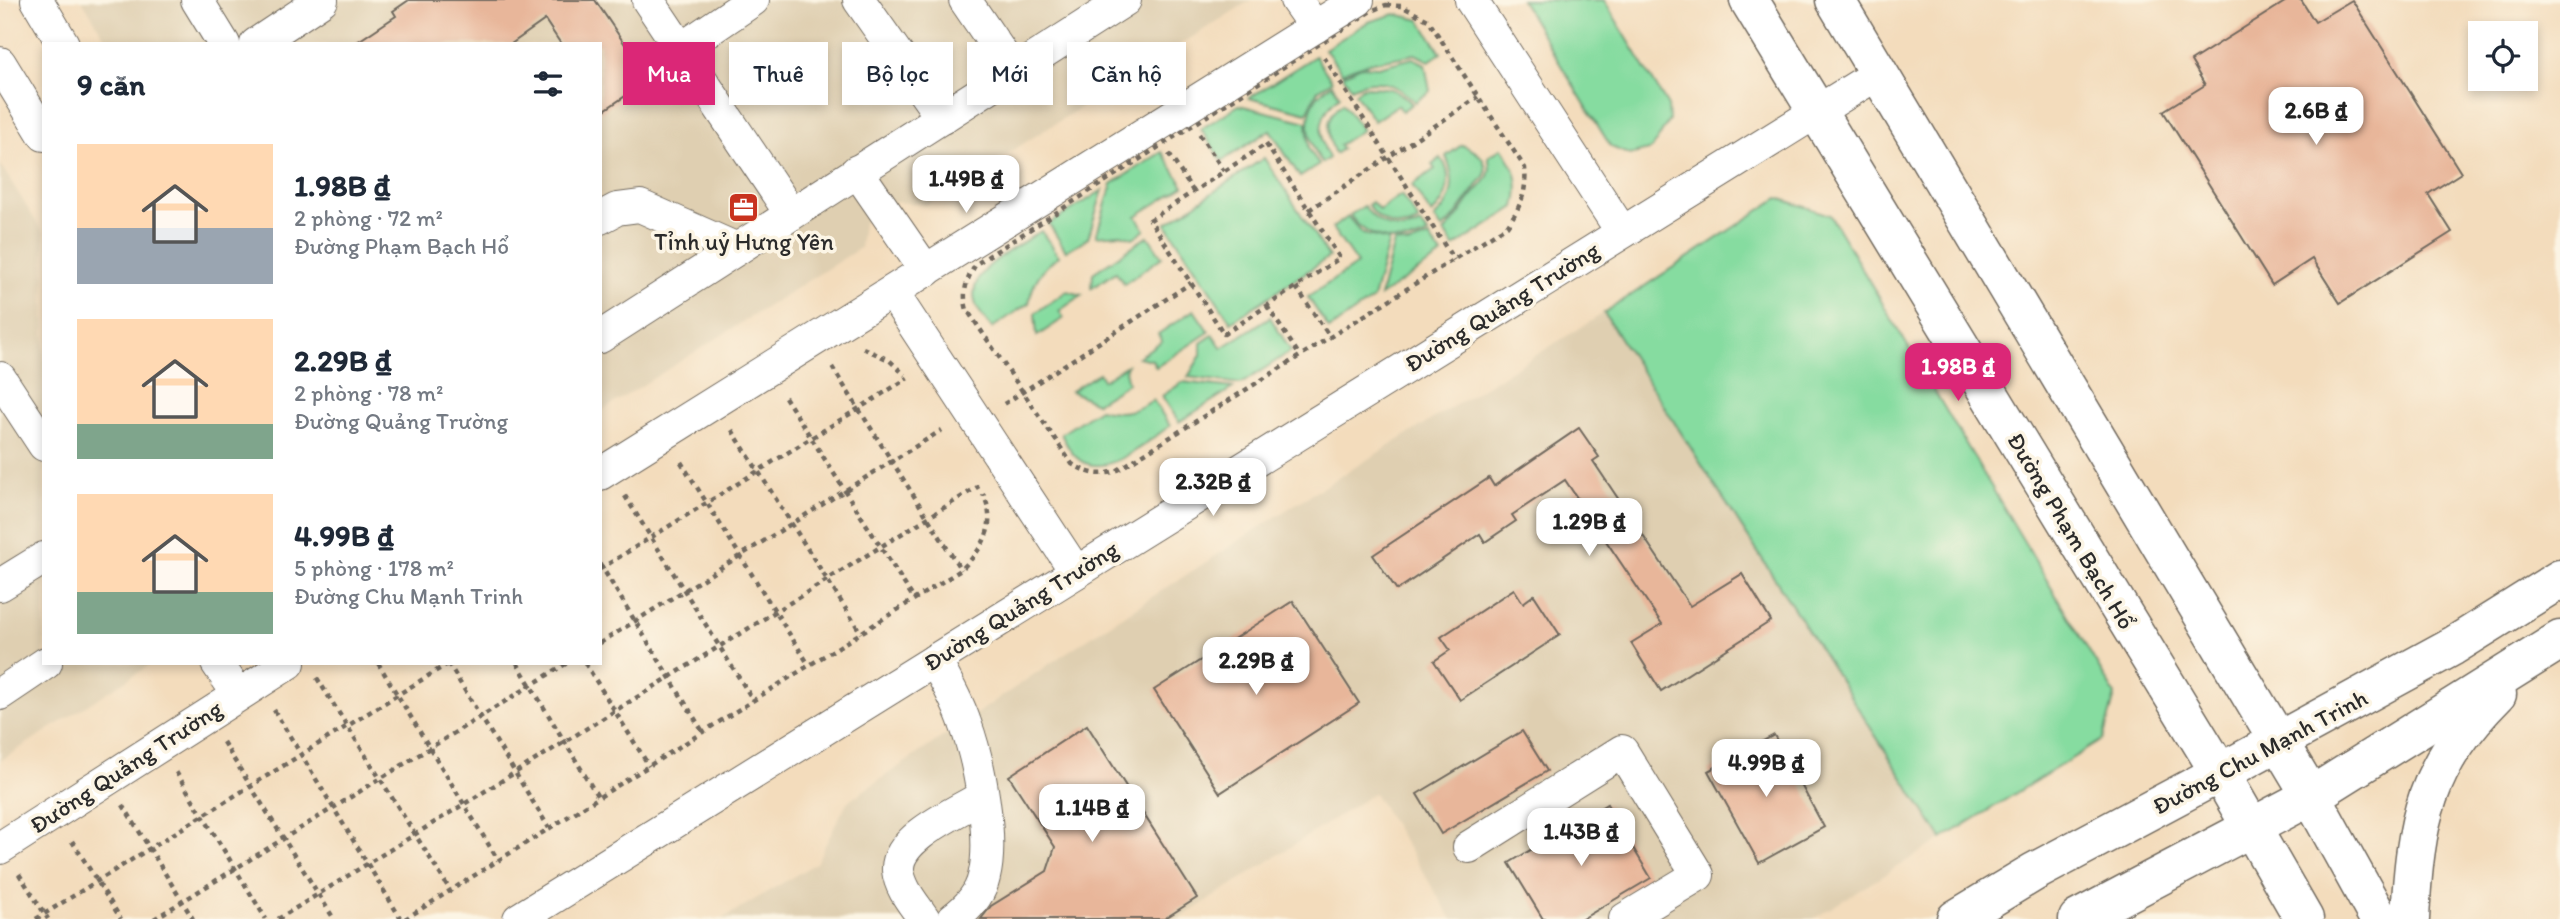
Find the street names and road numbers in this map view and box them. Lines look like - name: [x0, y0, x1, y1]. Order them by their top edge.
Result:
- street label: Đường Quảng Trường: [1399, 235, 1605, 378]
- street label: Đường Phạm Bạch Hổ: [2001, 427, 2142, 634]
- street label: Đường Quảng Trường: [918, 534, 1124, 677]
- street label: Đường Chu Mạnh Trinh: [2148, 683, 2372, 820]
- street label: Đường Quảng Trường: [24, 693, 228, 840]

